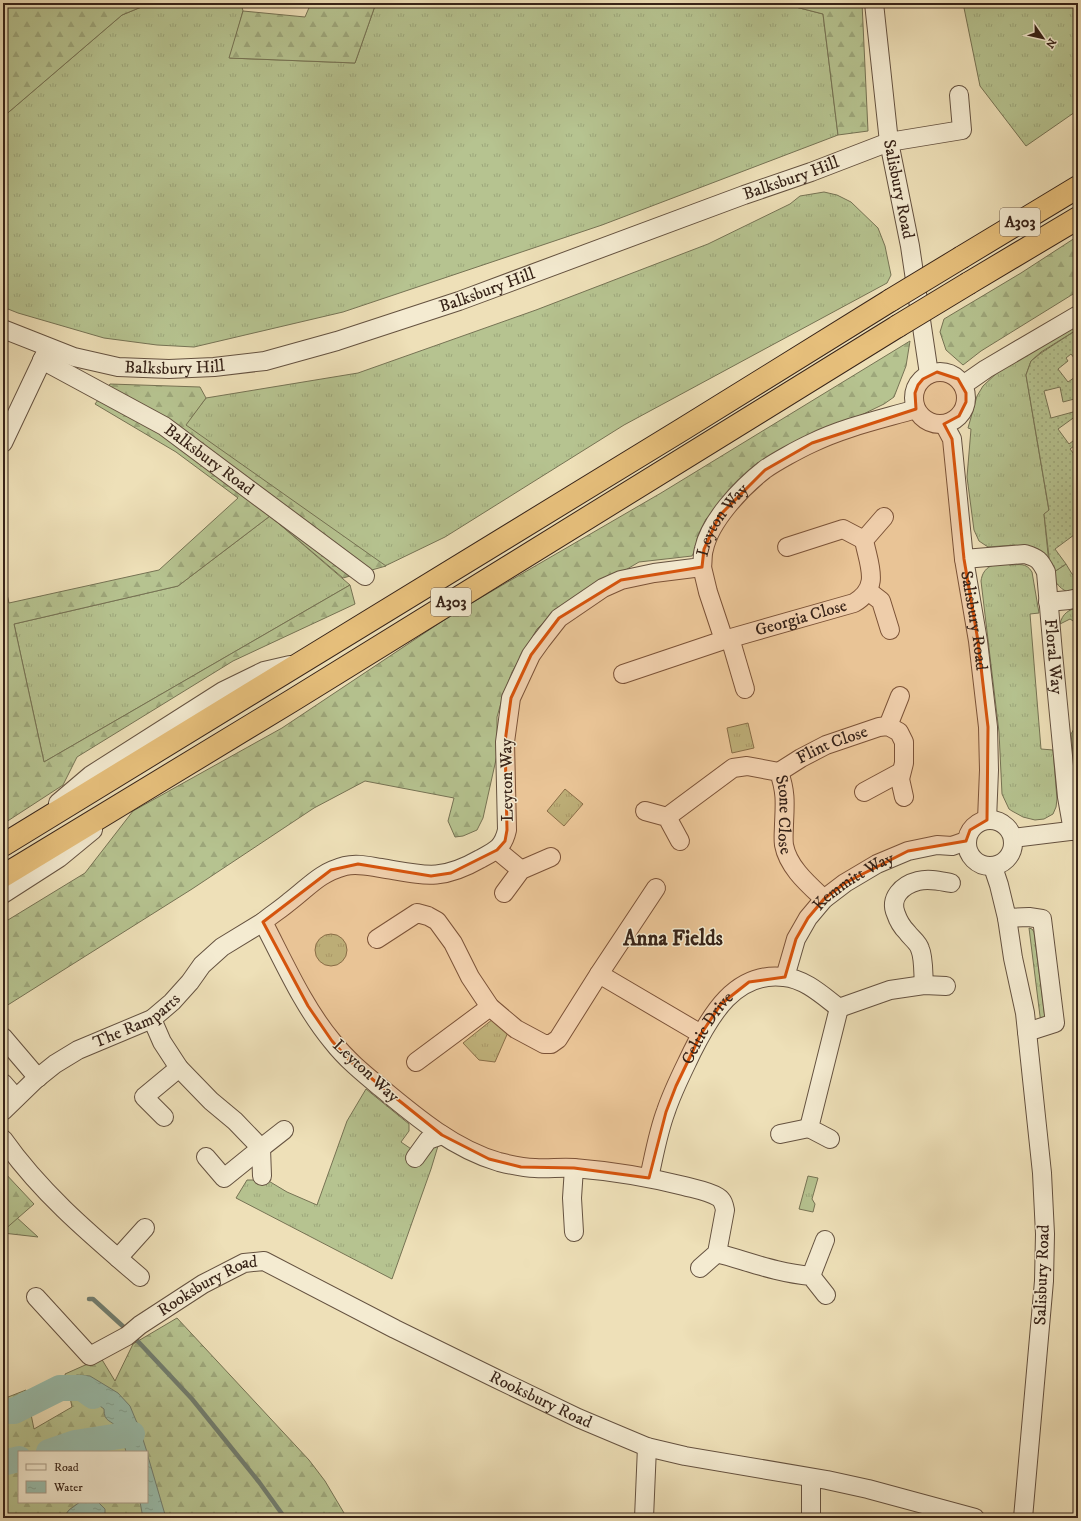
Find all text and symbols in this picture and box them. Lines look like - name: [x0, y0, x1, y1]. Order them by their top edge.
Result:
- north arrow: [1023, 18, 1063, 58]
- text: N: [1042, 35, 1059, 51]
- street label: Salisbury Road: [878, 138, 919, 241]
- street label: Balksbury Hill: [740, 151, 842, 205]
- road number: A303: [1000, 208, 1040, 236]
- street label: Balksbury Hill: [436, 263, 538, 318]
- street label: Balksbury Hill: [124, 355, 226, 380]
- street label: Balksbury Road: [160, 419, 259, 501]
- street label: Leyton Way: [691, 478, 754, 559]
- street label: Salisbury Road: [955, 569, 992, 672]
- road number: A303: [431, 588, 471, 616]
- street label: Georgia Close: [753, 595, 849, 642]
- street label: Floral Way: [1039, 618, 1068, 696]
- street label: Flint Close: [793, 721, 871, 769]
- street label: Leyton Way: [495, 737, 519, 822]
- street label: Stone Close: [770, 773, 797, 857]
- street label: Kemmitt Way: [808, 847, 898, 915]
- district label: Anna Fields: [622, 926, 723, 952]
- street label: Celtic Drive: [677, 987, 738, 1068]
- street label: The Ramparts: [90, 989, 186, 1053]
- street label: Leyton Way: [328, 1035, 405, 1108]
- street label: Salisbury Road: [1029, 1224, 1055, 1326]
- street label: Rooksbury Road: [153, 1251, 259, 1322]
- street label: Rooksbury Road: [486, 1366, 596, 1434]
- legend: [18, 1451, 148, 1503]
- text: Road: [54, 1460, 79, 1475]
- text: Water: [53, 1480, 83, 1495]

